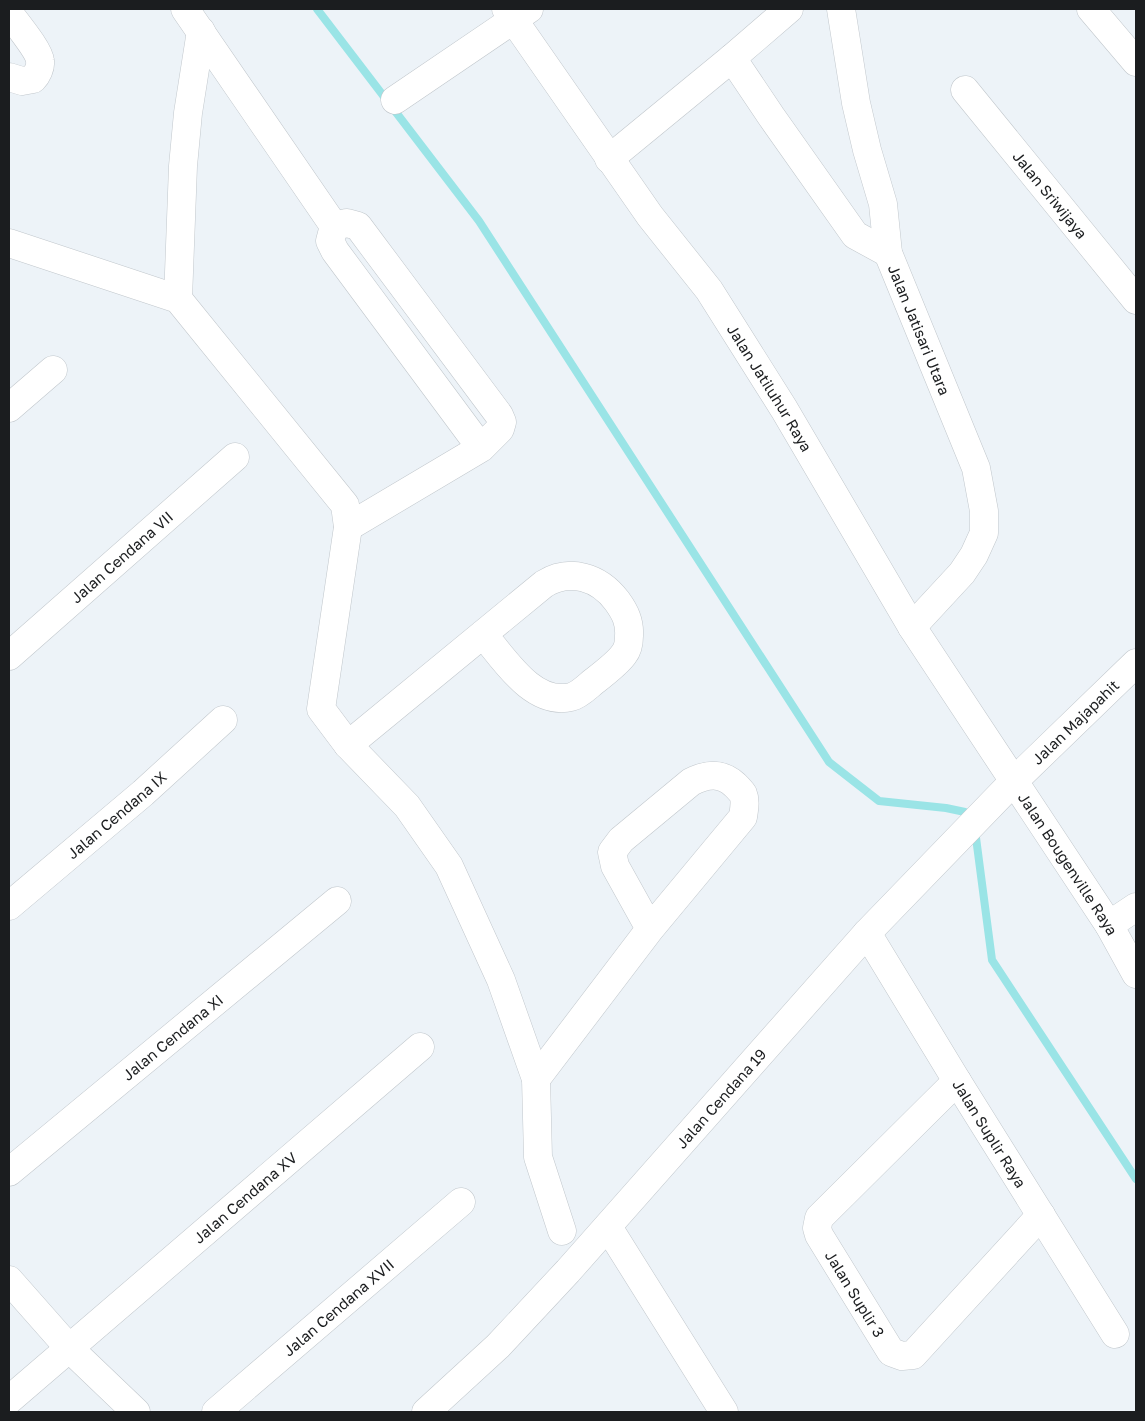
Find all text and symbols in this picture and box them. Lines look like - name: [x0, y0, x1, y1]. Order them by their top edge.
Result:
- street label: Jalan Sriwijaya: [1009, 147, 1091, 242]
- street label: Jalan Jatisari Utara: [885, 262, 954, 398]
- street label: Jalan Jatiluhur Raya: [724, 321, 816, 455]
- street label: Jalan Cendana VII: [67, 507, 176, 607]
- street label: Jalan Majapahit: [1028, 676, 1122, 768]
- street label: Jalan Cendana IX: [63, 767, 170, 862]
- street label: Jalan Bougenville Raya: [1015, 789, 1122, 938]
- street label: Jalan Cendana XI: [118, 990, 226, 1084]
- street label: Jalan Cendana 19: [672, 1045, 770, 1152]
- street label: Jalan Suplir Raya: [949, 1076, 1030, 1191]
- street label: Jalan Cendana XV: [190, 1148, 300, 1247]
- street label: Jalan Suplir 3: [822, 1247, 889, 1340]
- street label: Jalan Cendana XVII: [279, 1255, 397, 1360]

